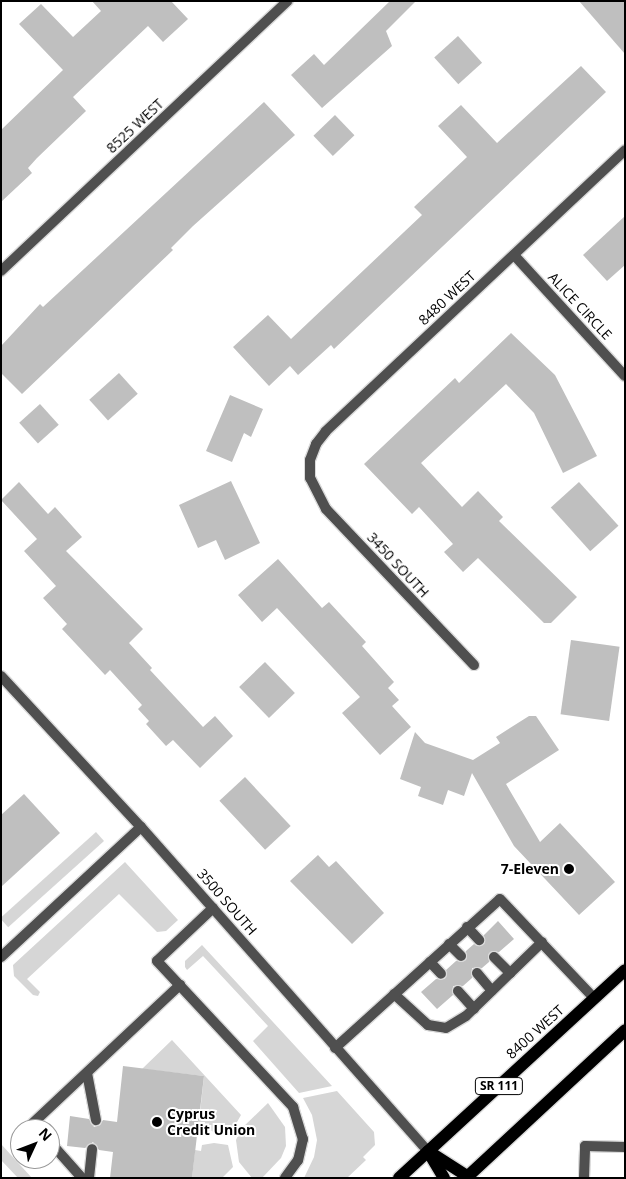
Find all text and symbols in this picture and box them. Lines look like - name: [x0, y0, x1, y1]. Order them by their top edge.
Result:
- street label: 8525 WEST: [103, 95, 167, 157]
- street label: 8480 WEST: [415, 267, 479, 329]
- street label: ALICE CIRCLE: [545, 269, 615, 343]
- street label: 3450 SOUTH: [364, 529, 432, 601]
- place label: 7-Eleven: [501, 861, 559, 877]
- marker: 7-Eleven: [563, 863, 575, 875]
- street label: 3500 SOUTH: [194, 865, 260, 939]
- street label: 8400 WEST: [503, 1002, 567, 1062]
- road number: SR 111: [474, 1076, 524, 1096]
- place label: Cyprus Credit Union: [167, 1106, 255, 1138]
- marker: Cyprus Credit Union: [151, 1116, 163, 1128]
- north arrow: [10, 1119, 60, 1169]
- text: N: [35, 1123, 56, 1145]

